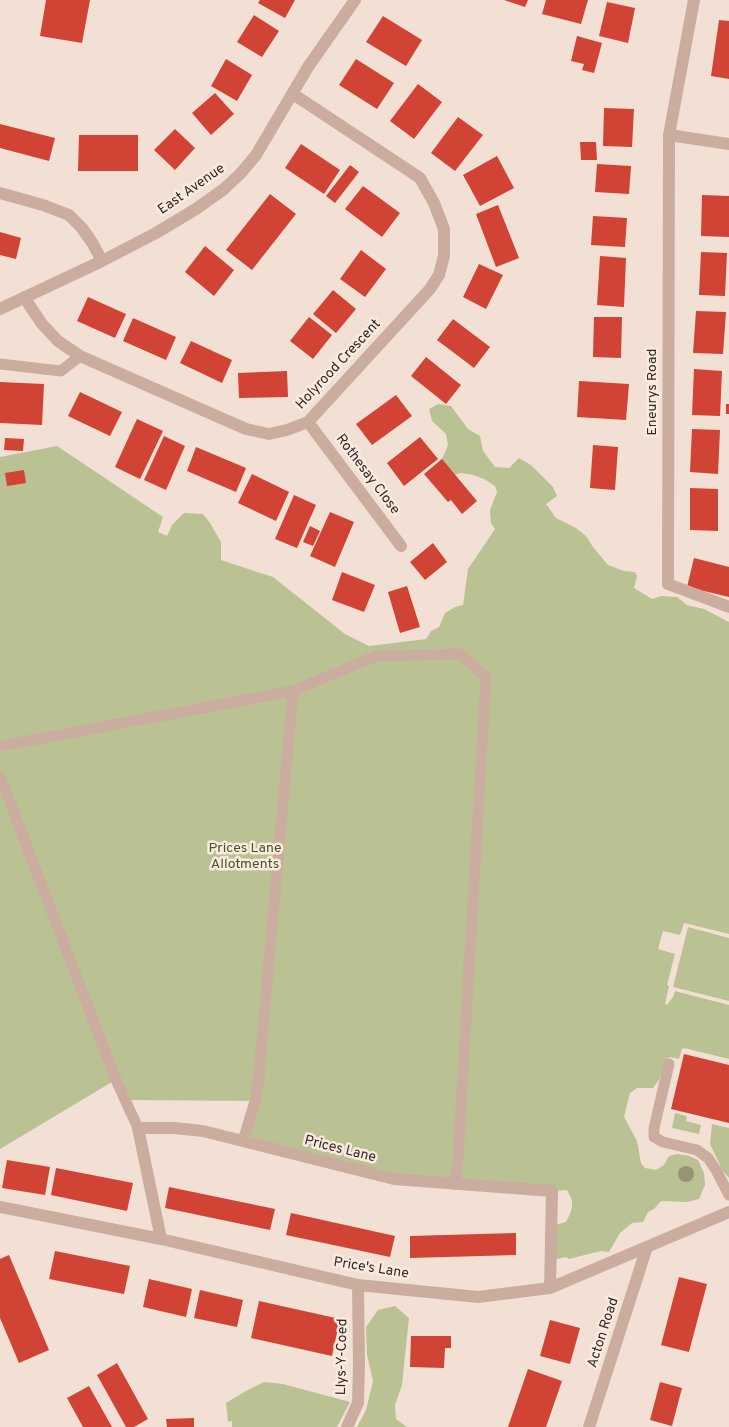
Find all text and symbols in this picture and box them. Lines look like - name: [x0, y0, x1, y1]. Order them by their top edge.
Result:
- street label: East Avenue: [155, 161, 229, 219]
- street label: Holyrood Crescent: [293, 317, 385, 413]
- street label: Eneurys Road: [645, 349, 661, 435]
- street label: Rothesay Close: [331, 432, 403, 518]
- park label: Prices Lane Allotments: [208, 841, 282, 874]
- street label: Prices Lane: [302, 1133, 378, 1167]
- street label: Price's Lane: [332, 1255, 410, 1283]
- street label: Acton Road: [585, 1296, 623, 1370]
- street label: Llys-Y-Coed: [334, 1319, 352, 1395]

